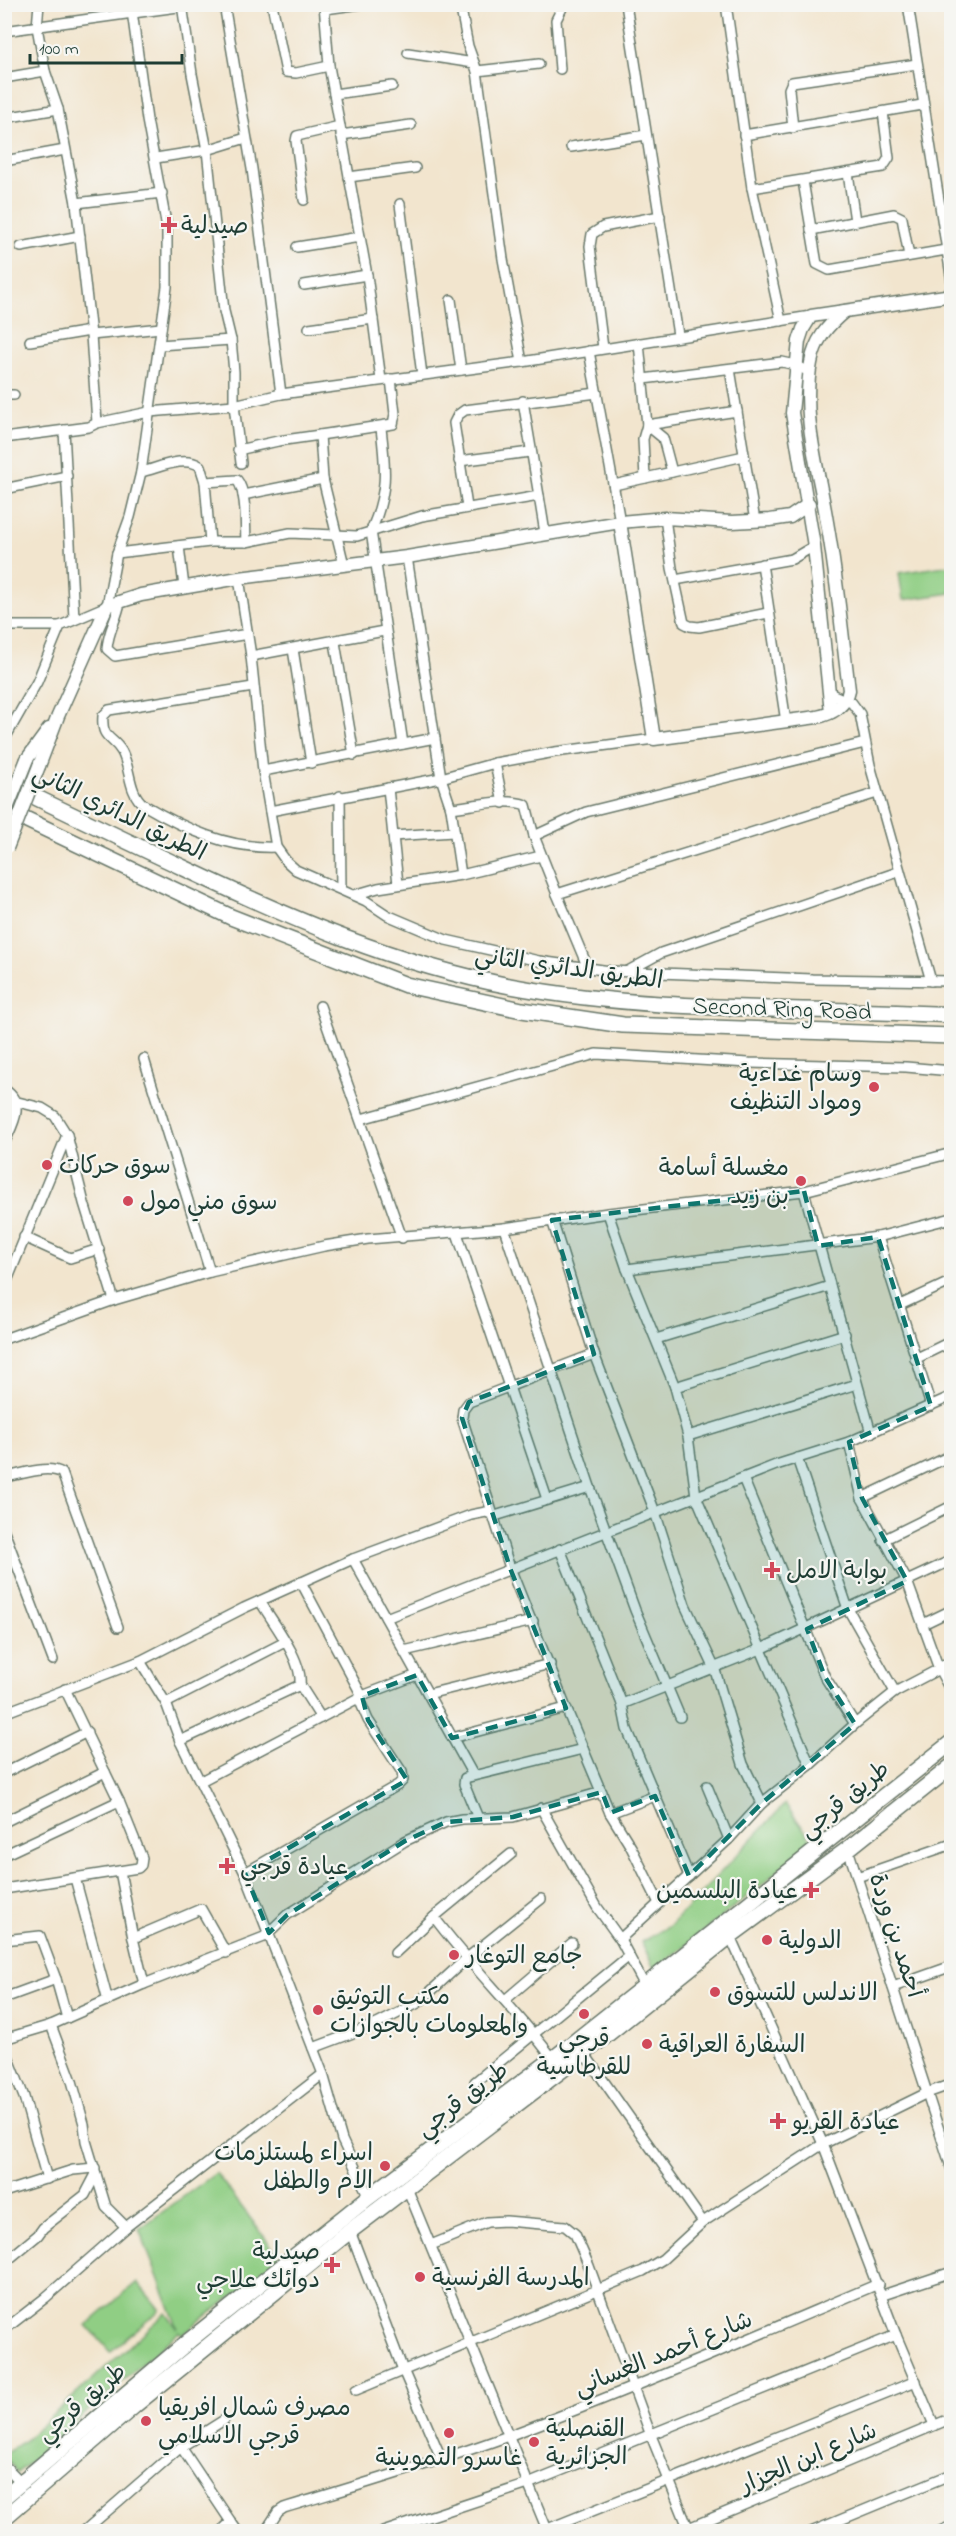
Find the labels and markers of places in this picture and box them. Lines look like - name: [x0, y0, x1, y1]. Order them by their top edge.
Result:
- place label: صيدلية: [181, 210, 248, 245]
- marker: صيدلية: [162, 218, 176, 232]
- place label: وسام غداءية ومواد التنظيف: [730, 1058, 862, 1121]
- marker: وسام غداءية ومواد التنظيف: [867, 1080, 881, 1094]
- place label: سوق حركات: [59, 1150, 171, 1185]
- place label: مغسلة أسامة بن زيد: [659, 1152, 789, 1215]
- marker: سوق حركات: [40, 1158, 54, 1172]
- marker: مغسلة أسامة بن زيد: [794, 1174, 808, 1188]
- place label: سوق مني مول: [140, 1186, 278, 1222]
- marker: سوق مني مول: [121, 1194, 135, 1208]
- place label: بوابة الامل: [786, 1555, 887, 1590]
- marker: بوابة الامل: [763, 1561, 781, 1579]
- place label: عيادة قرجي: [240, 1851, 348, 1887]
- marker: عيادة قرجي: [218, 1857, 236, 1875]
- place label: عيادة البلسمين: [656, 1875, 798, 1910]
- marker: عيادة البلسمين: [802, 1881, 820, 1899]
- place label: الدولية: [779, 1925, 842, 1960]
- marker: الدولية: [760, 1933, 774, 1947]
- place label: جامع التوغار: [464, 1940, 583, 1975]
- marker: جامع التوغار: [447, 1948, 461, 1962]
- place label: الاندلس للتسوق: [727, 1977, 878, 2012]
- place label: مكتب التوثيق والمعلومات بالجوازات: [330, 1981, 528, 2044]
- marker: الاندلس للتسوق: [708, 1985, 722, 1999]
- marker: مكتب التوثيق والمعلومات بالجوازات: [311, 2003, 325, 2017]
- marker: قرجي للقرطاسية: [577, 2007, 591, 2021]
- place label: قرجي للقرطاسية: [537, 2023, 631, 2086]
- place label: السفارة العراقية: [659, 2029, 805, 2064]
- marker: السفارة العراقية: [640, 2037, 654, 2051]
- place label: عيادة القريو: [791, 2106, 900, 2141]
- marker: عيادة القريو: [769, 2112, 787, 2130]
- place label: اسراء لمستلزمات الام والطفل: [214, 2137, 373, 2200]
- marker: اسراء لمستلزمات الام والطفل: [378, 2159, 392, 2173]
- place label: صيدلية دوائك علاجي: [196, 2236, 320, 2300]
- marker: صيدلية دوائك علاجي: [325, 2258, 339, 2272]
- place label: المدرسة الفرنسية: [432, 2262, 590, 2297]
- marker: المدرسة الفرنسية: [413, 2270, 427, 2284]
- place label: مصرف شمال افريقيا قرجي الاسلامي: [158, 2392, 351, 2456]
- place label: القنصلية الجزائرية: [546, 2413, 627, 2476]
- marker: مصرف شمال افريقيا قرجي الاسلامي: [139, 2414, 153, 2428]
- marker: غاسرو التموينية: [442, 2426, 456, 2440]
- marker: القنصلية الجزائرية: [527, 2435, 541, 2449]
- place label: غاسرو التموينية: [375, 2442, 523, 2477]

